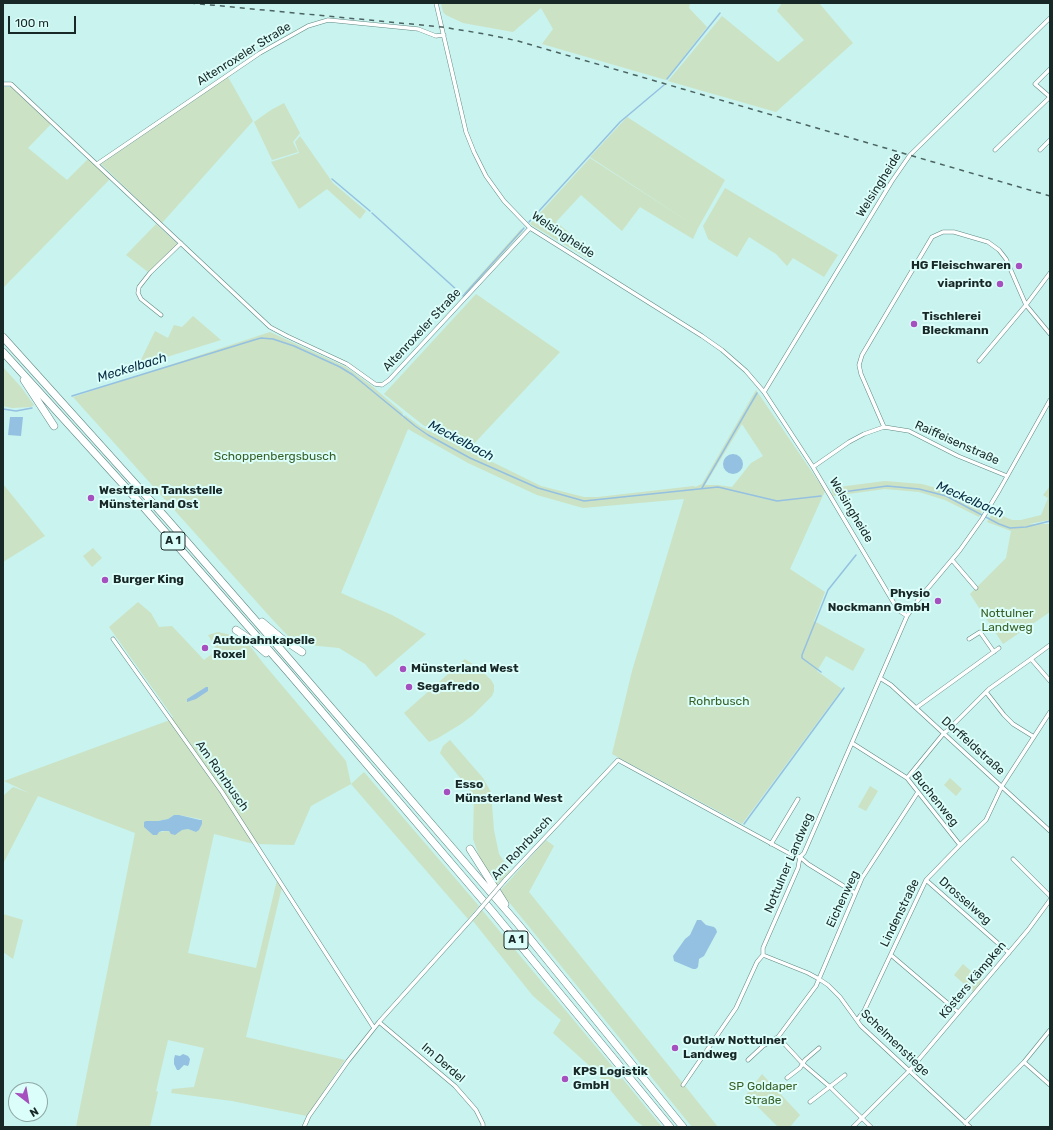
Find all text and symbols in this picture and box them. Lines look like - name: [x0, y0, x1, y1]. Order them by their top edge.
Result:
- scale bar: [10, 8, 78, 34]
- text: 100 m: [15, 16, 49, 30]
- street label: Altenroxeler Straße: [194, 19, 294, 89]
- street label: Welsingheide: [853, 150, 905, 220]
- street label: Welsingheide: [529, 209, 597, 261]
- place label: HG Fleischwaren: [911, 259, 1011, 273]
- marker: HG Fleischwaren: [1014, 261, 1024, 271]
- place label: viaprinto: [937, 277, 992, 291]
- marker: viaprinto: [995, 279, 1005, 289]
- street label: Altenroxeler Straße: [380, 286, 464, 374]
- place label: Tischlerei Bleckmann: [922, 310, 989, 338]
- marker: Tischlerei Bleckmann: [909, 319, 919, 329]
- water label: Meckelbach: [95, 350, 169, 386]
- water label: Meckelbach: [426, 417, 496, 465]
- street label: Raiffeisenstraße: [913, 418, 1001, 468]
- park label: Schoppenbergsbusch: [214, 450, 336, 464]
- street label: Welsingheide: [826, 475, 876, 545]
- water label: Meckelbach: [934, 478, 1006, 522]
- place label: Westfalen Tankstelle Münsterland Ost: [99, 484, 223, 512]
- marker: Westfalen Tankstelle Münsterland Ost: [86, 493, 96, 503]
- road number: A 1: [161, 532, 185, 550]
- place label: Burger King: [113, 573, 184, 587]
- marker: Burger King: [100, 575, 110, 585]
- place label: Physio Nockmann GmbH: [828, 587, 930, 615]
- marker: Physio Nockmann GmbH: [933, 596, 943, 606]
- park label: Nottulner Landweg: [980, 607, 1034, 635]
- place label: Autobahnkapelle Roxel: [213, 634, 315, 662]
- marker: Autobahnkapelle Roxel: [200, 643, 210, 653]
- place label: Münsterland West: [411, 662, 519, 676]
- marker: Münsterland West: [398, 664, 408, 674]
- place label: Segafredo: [417, 680, 479, 694]
- marker: Segafredo: [404, 682, 414, 692]
- park label: Rohrbusch: [689, 695, 749, 709]
- street label: Dorffeldstraße: [938, 714, 1008, 778]
- street label: Am Rohrbusch: [192, 738, 252, 814]
- street label: Buchenweg: [909, 769, 961, 829]
- place label: Esso Münsterland West: [455, 778, 563, 806]
- marker: Esso Münsterland West: [442, 787, 452, 797]
- street label: Nottulner Landweg: [761, 811, 817, 915]
- street label: Am Rohrbusch: [489, 813, 555, 883]
- street label: Eichenweg: [824, 868, 862, 930]
- street label: Drosselweg: [936, 874, 994, 928]
- street label: Lindenstraße: [877, 877, 923, 949]
- road number: A 1: [504, 931, 528, 949]
- street label: Kösters Kämpken: [937, 938, 1009, 1022]
- street label: Schelmenstiege: [858, 1007, 932, 1079]
- place label: Outlaw Nottulner Landweg: [683, 1034, 786, 1062]
- street label: Im Derdel: [418, 1040, 468, 1086]
- marker: Outlaw Nottulner Landweg: [670, 1043, 680, 1053]
- place label: KPS Logistik GmbH: [573, 1065, 648, 1093]
- marker: KPS Logistik GmbH: [560, 1074, 570, 1084]
- park label: SP Goldaper Straße: [729, 1080, 797, 1108]
- north arrow: [8, 1082, 48, 1122]
- text: N: [27, 1104, 41, 1119]

